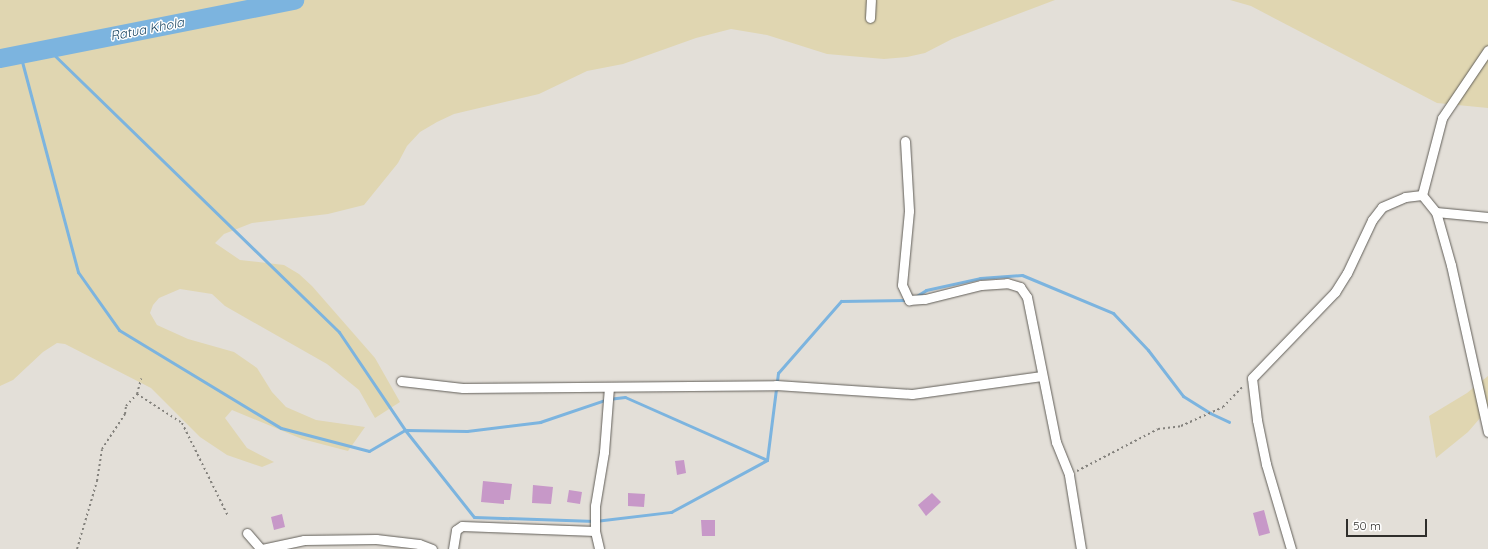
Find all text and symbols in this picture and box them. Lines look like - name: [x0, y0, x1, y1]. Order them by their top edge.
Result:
- water label: Ratua Khola: [109, 14, 185, 44]
- scale bar: [1348, 511, 1429, 537]
- text: 50 m: [1353, 518, 1381, 533]

